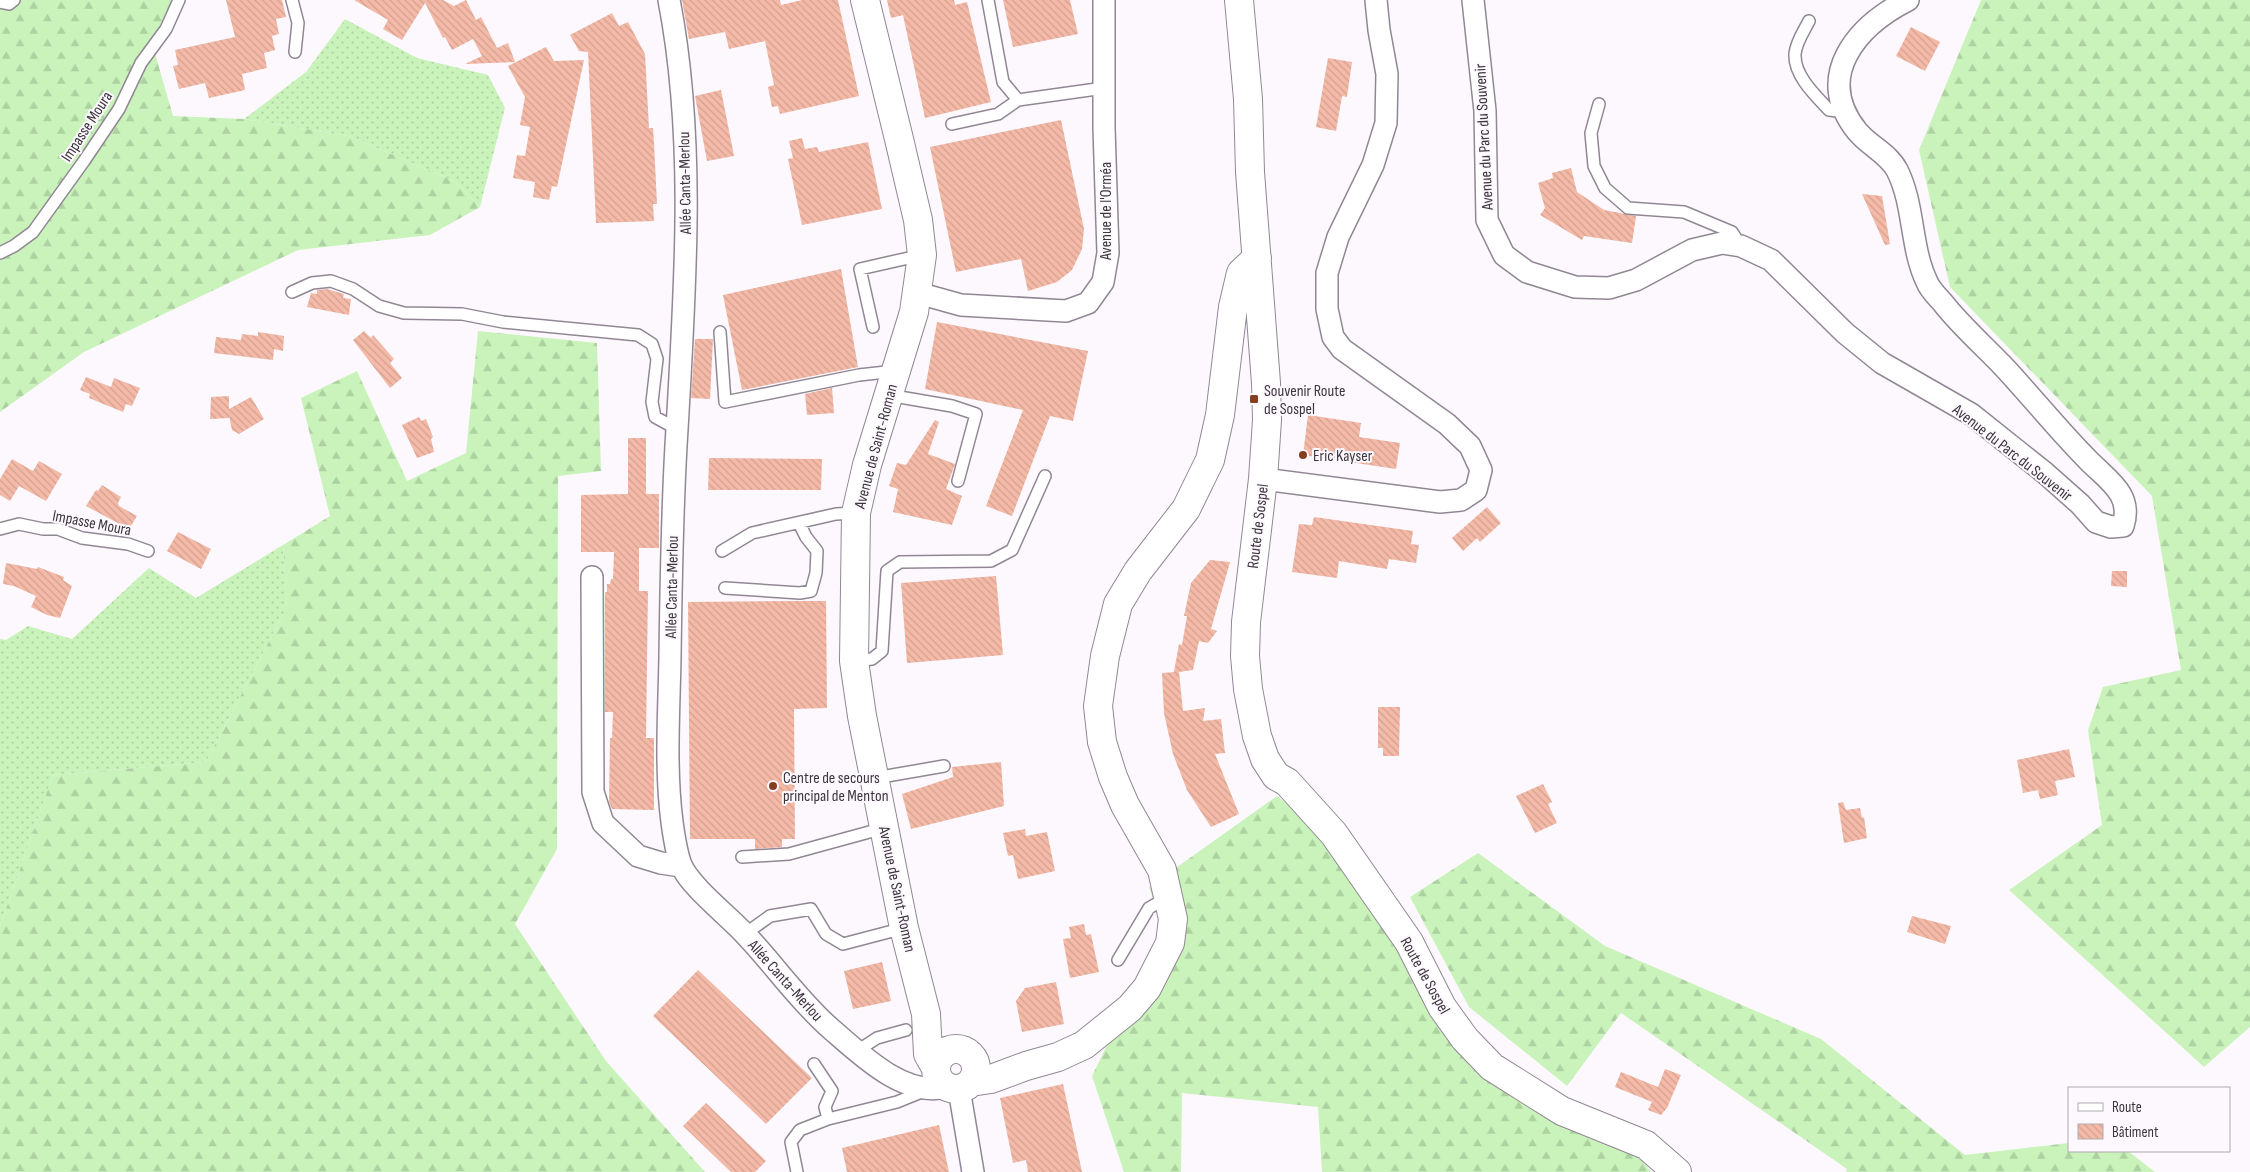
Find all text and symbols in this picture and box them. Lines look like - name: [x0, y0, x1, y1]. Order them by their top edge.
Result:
- street label: Avenue du Parc du Souvenir: [1471, 63, 1498, 212]
- street label: Impasse Moura: [58, 88, 117, 165]
- street label: Allée Canta-Merlou: [675, 131, 696, 235]
- street label: Avenue de l'Orméa: [1097, 162, 1116, 261]
- street label: Avenue de Saint-Roman: [850, 382, 902, 512]
- place label: Souvenir Route de Sospel: [1264, 382, 1345, 419]
- marker: Souvenir Route de Sospel: [1248, 393, 1260, 405]
- street label: Avenue du Parc du Souvenir: [1948, 400, 2076, 506]
- place label: Eric Kayser: [1313, 447, 1373, 466]
- marker: Eric Kayser: [1297, 449, 1309, 461]
- street label: Route de Sospel: [1244, 483, 1273, 570]
- street label: Impasse Moura: [51, 507, 133, 540]
- street label: Allée Canta-Merlou: [662, 536, 683, 640]
- place label: Centre de secours principal de Menton: [783, 769, 889, 806]
- marker: Centre de secours principal de Menton: [767, 780, 779, 792]
- street label: Avenue de Saint-Roman: [874, 824, 919, 954]
- street label: Route de Sospel: [1396, 934, 1454, 1018]
- street label: Allée Canta-Merlou: [743, 936, 826, 1026]
- legend: [2068, 1087, 2230, 1152]
- text: Route: [2112, 1098, 2142, 1117]
- text: Bâtiment: [2112, 1123, 2159, 1142]

